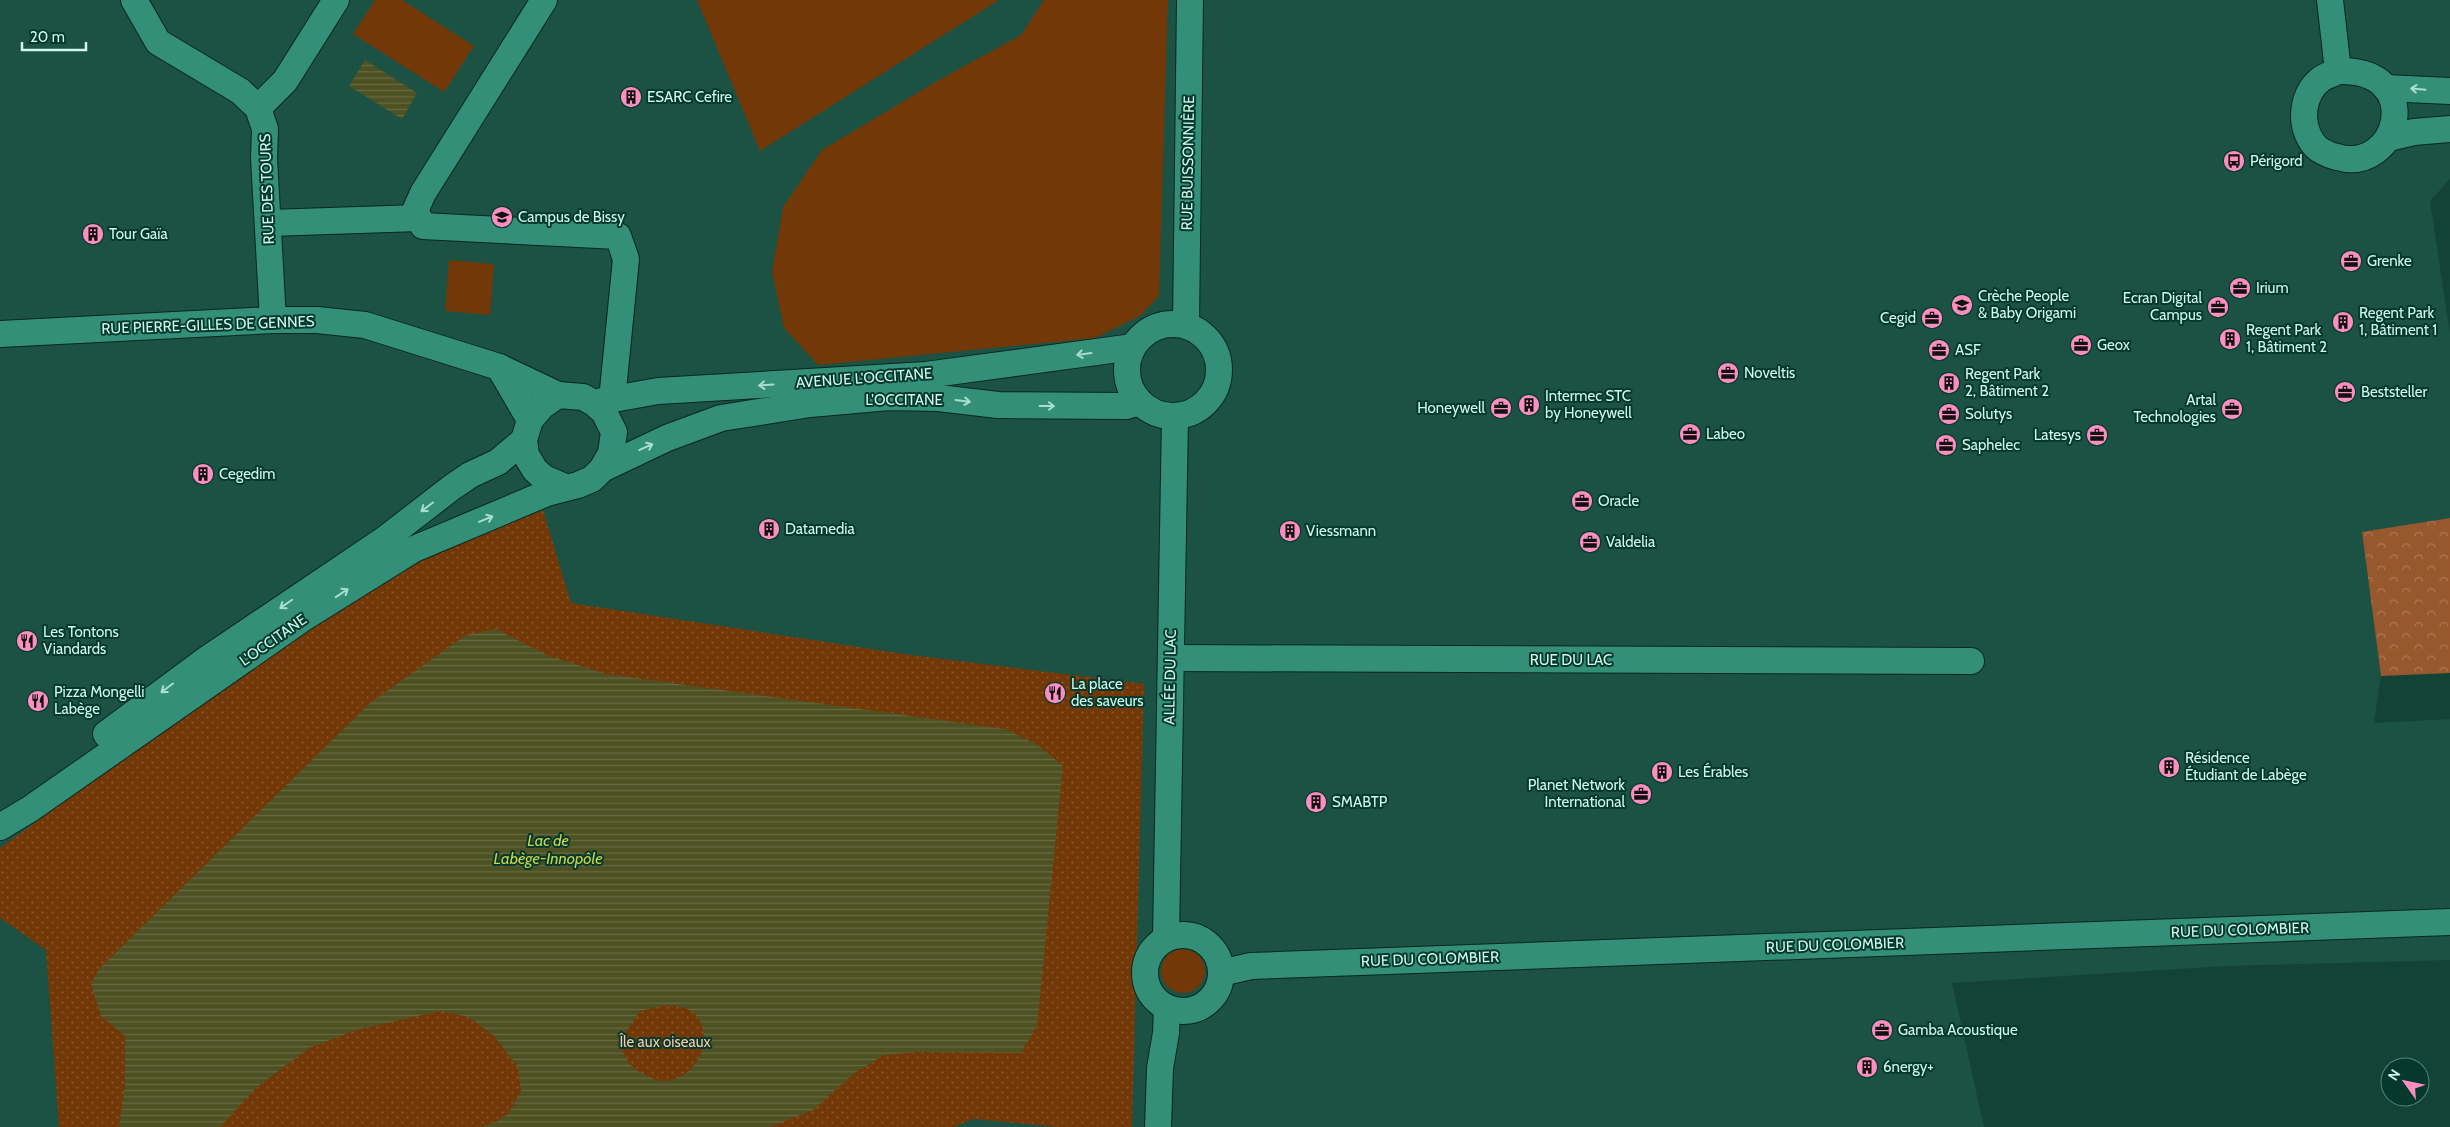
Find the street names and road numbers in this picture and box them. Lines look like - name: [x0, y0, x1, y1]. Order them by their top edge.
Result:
- street label: RUE BUISSONNIÈRE: [1177, 95, 1198, 231]
- street label: RUE DES TOURS: [256, 133, 278, 245]
- street label: RUE PIERRE-GILLES DE GENNES: [101, 312, 315, 338]
- street label: AVENUE L'OCCITANE: [795, 364, 933, 392]
- street label: L'OCCITANE: [865, 391, 943, 409]
- street label: L'OCCITANE: [236, 610, 310, 670]
- street label: ALLÉE DU LAC: [1159, 629, 1180, 725]
- street label: RUE DU LAC: [1530, 651, 1612, 669]
- street label: RUE DU COLOMBIER: [2171, 919, 2309, 941]
- street label: RUE DU COLOMBIER: [1766, 934, 1904, 956]
- street label: RUE DU COLOMBIER: [1361, 948, 1499, 970]

